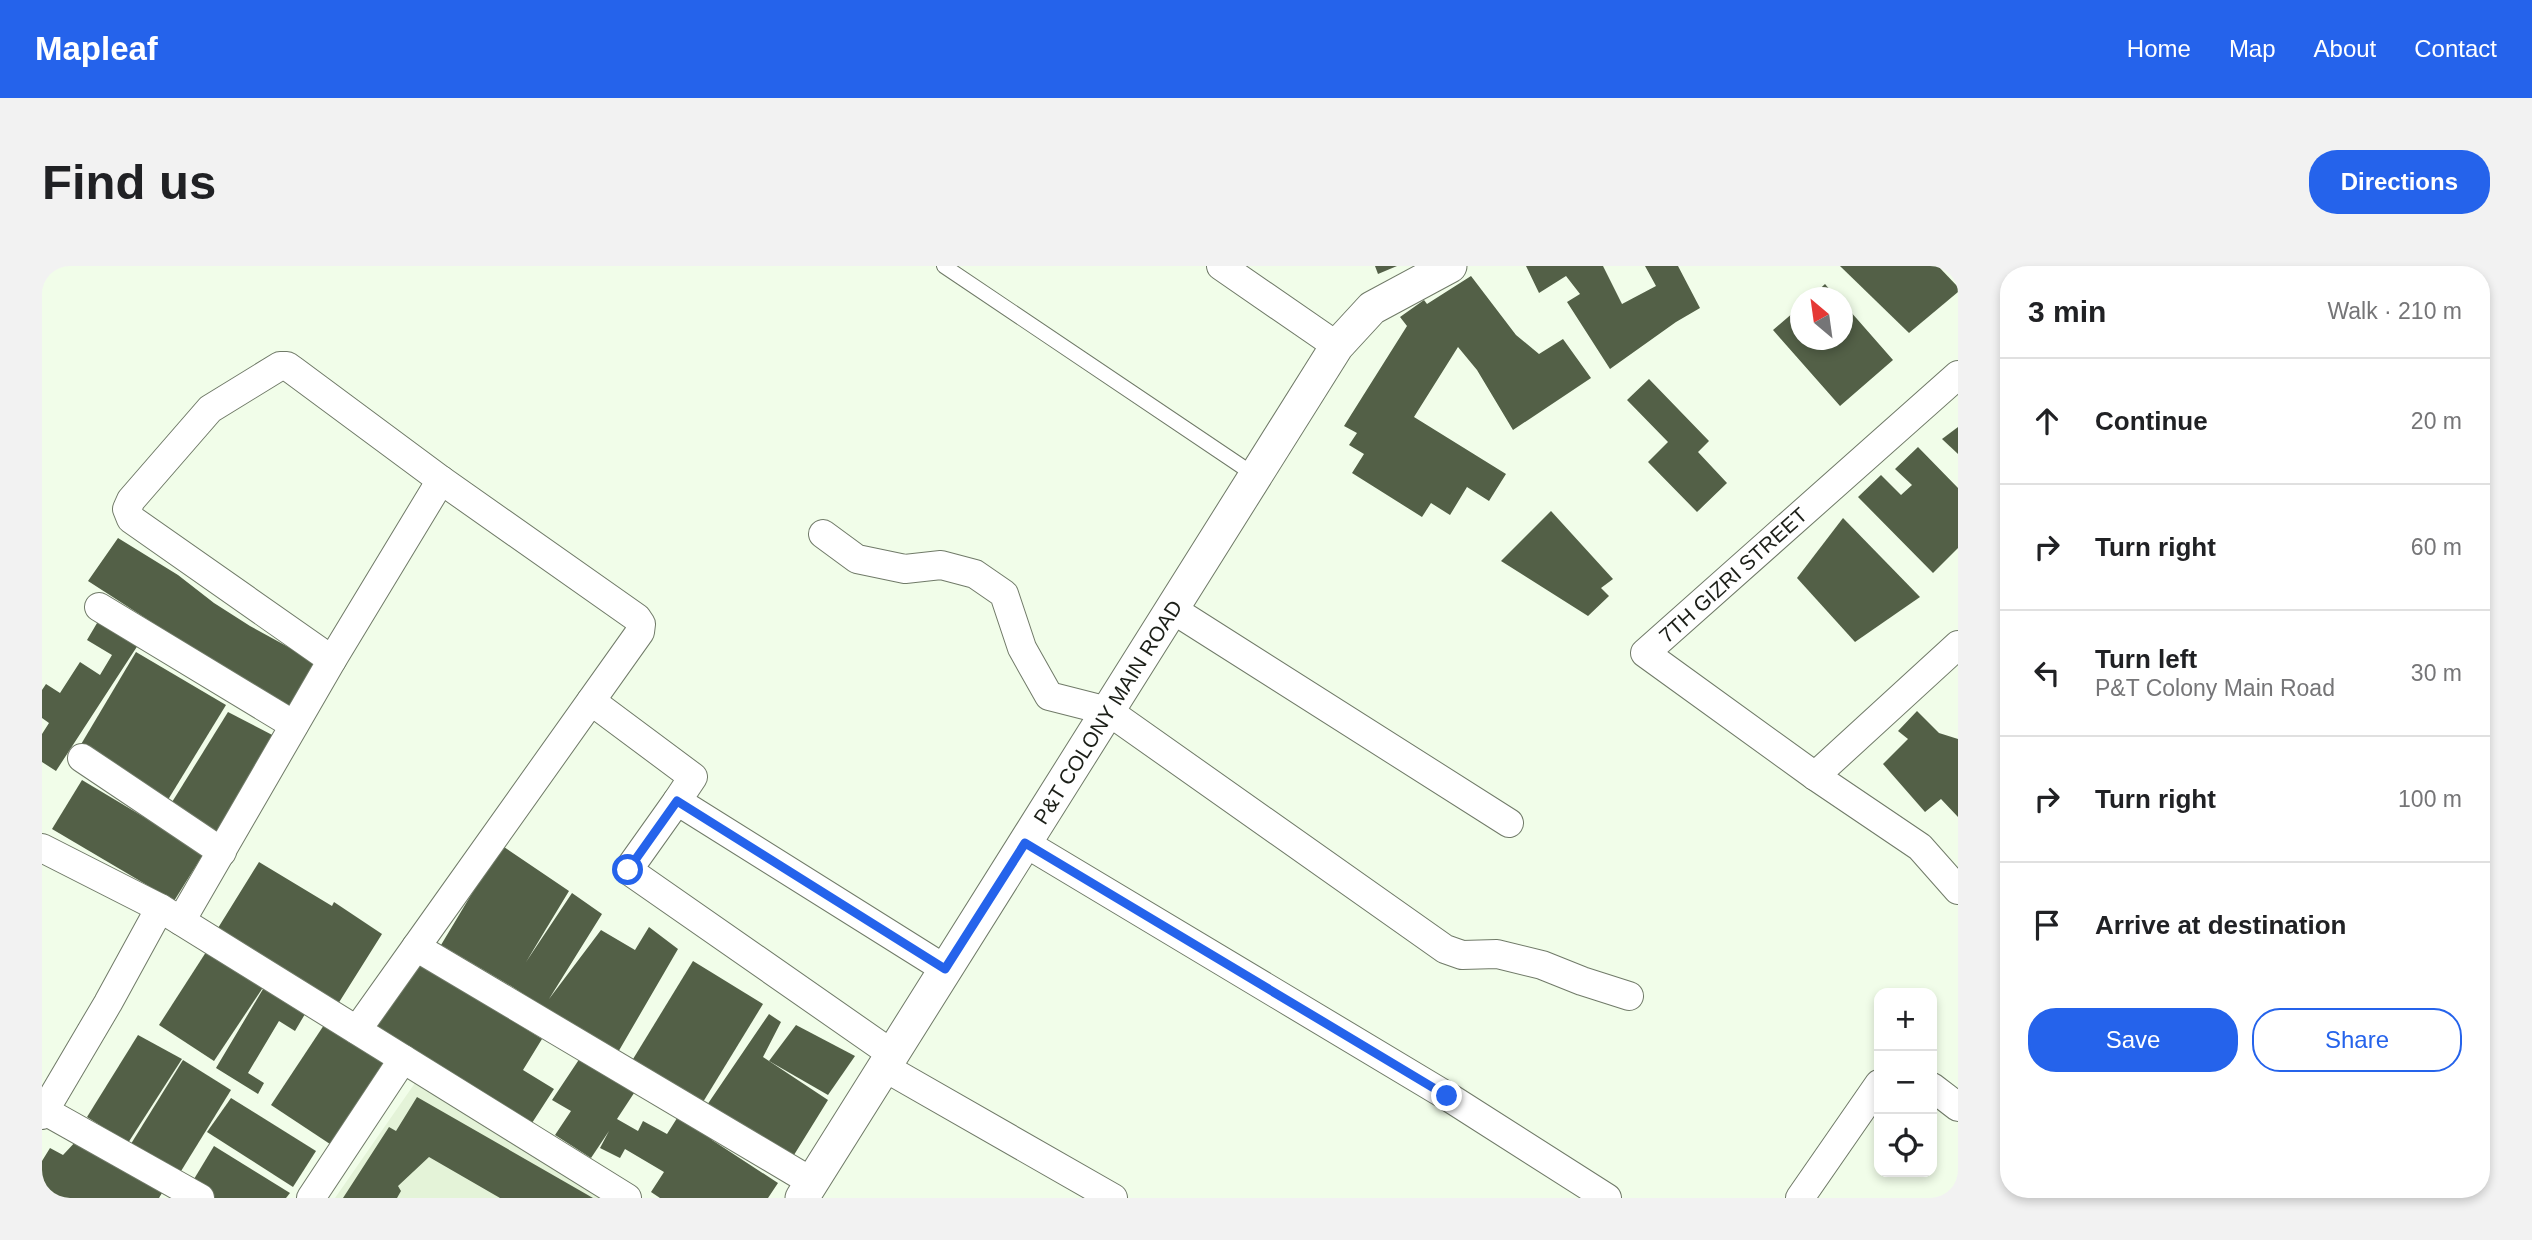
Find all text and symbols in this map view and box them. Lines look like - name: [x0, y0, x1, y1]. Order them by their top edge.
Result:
- text: Mapleaf: [35, 30, 158, 67]
- text: Home: [2127, 35, 2191, 62]
- text: Map: [2229, 35, 2276, 62]
- text: About: [2314, 35, 2376, 62]
- text: Contact: [2414, 35, 2497, 62]
- button: Directions: [2309, 150, 2490, 214]
- text: Find us: [42, 155, 216, 209]
- north arrow: [1790, 287, 1853, 350]
- text: 3 min: [2028, 295, 2106, 328]
- text: Walk · 210 m: [2327, 298, 2462, 324]
- icon: ahead: [2028, 402, 2066, 440]
- text: Continue: [2095, 406, 2208, 436]
- text: 20 m: [2411, 408, 2462, 434]
- street label: 7TH GIZRI STREET: [1655, 503, 1811, 647]
- icon: right: [2028, 528, 2066, 566]
- text: Turn right: [2095, 532, 2216, 562]
- text: 60 m: [2411, 534, 2462, 560]
- street label: P&T COLONY MAIN ROAD: [1028, 596, 1186, 828]
- text: Turn left: [2095, 644, 2197, 674]
- icon: left: [2028, 654, 2066, 692]
- text: 30 m: [2411, 660, 2462, 686]
- text: P&T Colony Main Road: [2095, 675, 2335, 701]
- icon: right: [2028, 780, 2066, 818]
- text: Turn right: [2095, 784, 2216, 814]
- text: 100 m: [2398, 786, 2462, 812]
- route start: [612, 854, 643, 885]
- icon: arrive: [2028, 906, 2066, 944]
- text: Arrive at destination: [2095, 910, 2346, 940]
- map controls: [1874, 988, 1937, 1177]
- button: +: [1874, 988, 1937, 1051]
- button: Save: [2028, 1008, 2238, 1072]
- button: Share: [2252, 1008, 2462, 1072]
- button: −: [1874, 1051, 1937, 1114]
- route end: [1431, 1080, 1462, 1111]
- button: locate: [1874, 1114, 1937, 1177]

